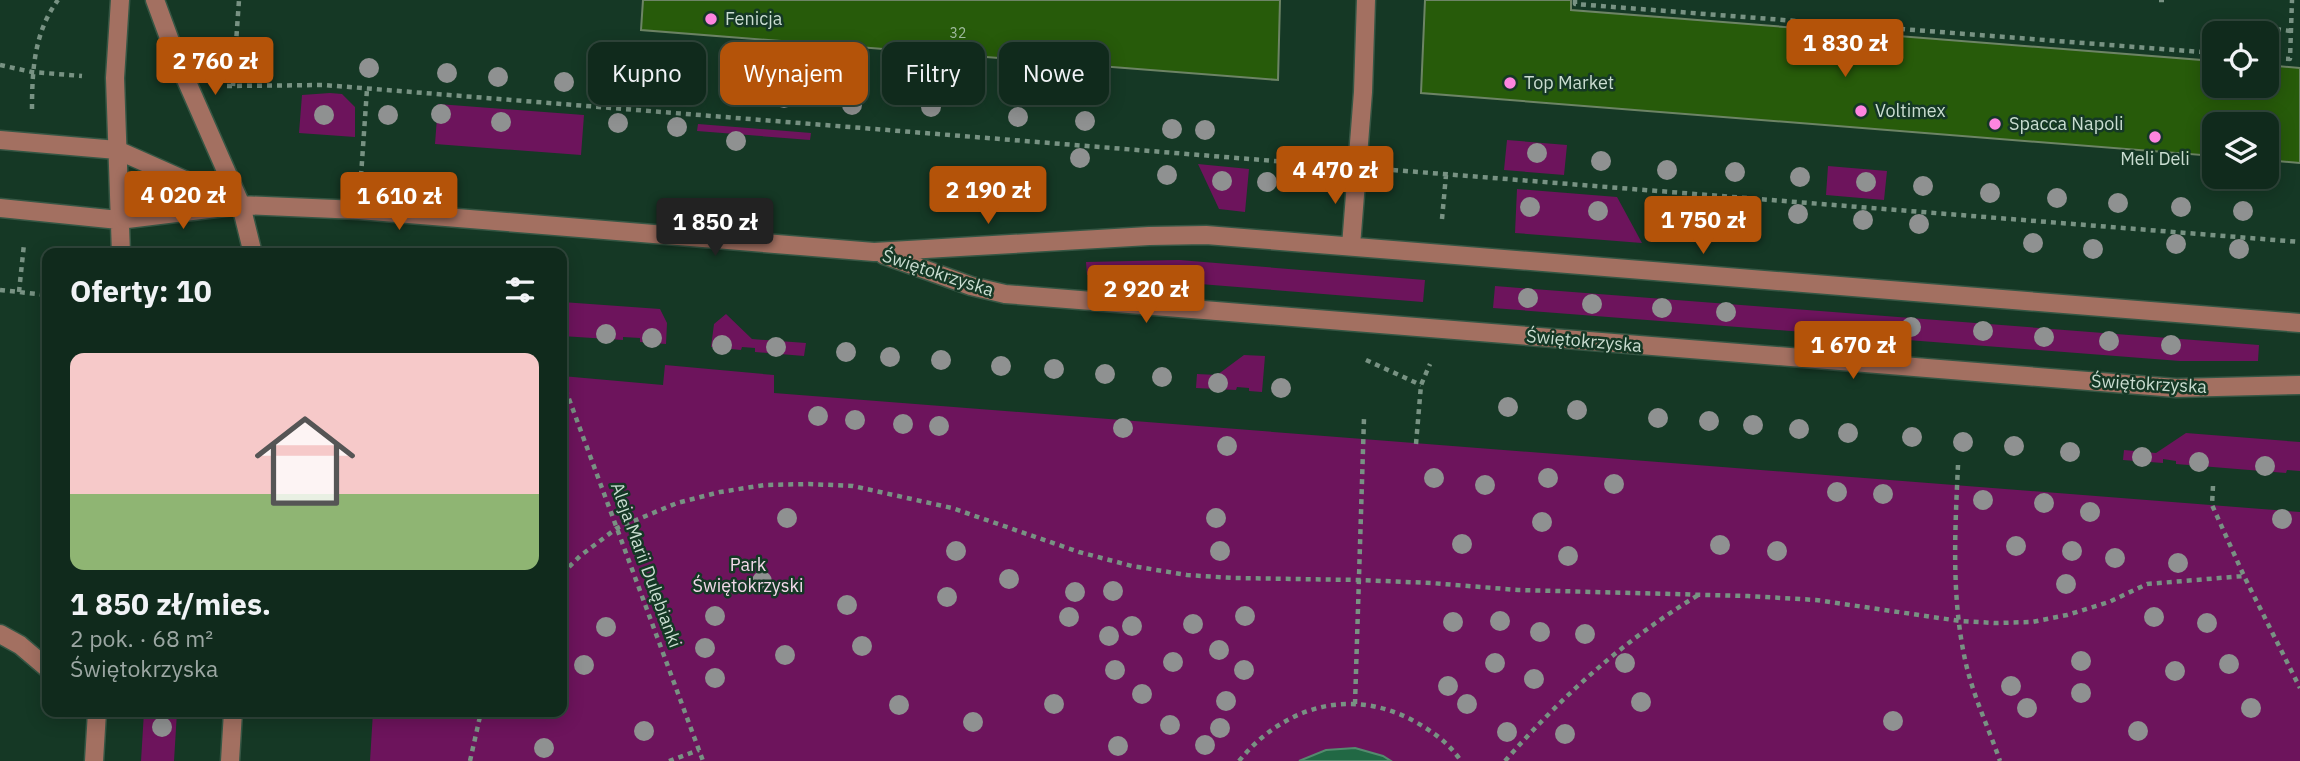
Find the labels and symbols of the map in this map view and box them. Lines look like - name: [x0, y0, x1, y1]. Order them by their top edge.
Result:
- place label: Fenicja: [725, 7, 783, 30]
- marker: Fenicja: [703, 11, 719, 27]
- pin: 1 830 zł: [1773, 20, 1917, 79]
- house number: 32: [950, 24, 966, 42]
- pin: 2 760 zł: [143, 38, 287, 97]
- place label: Top Market: [1524, 71, 1614, 94]
- marker: Top Market: [1502, 75, 1518, 91]
- place label: Voltimex: [1875, 99, 1946, 122]
- marker: Voltimex: [1853, 103, 1869, 119]
- place label: Spacca Napoli: [2009, 112, 2124, 135]
- marker: Spacca Napoli: [1987, 116, 2003, 132]
- marker: Meli Deli: [2147, 129, 2163, 145]
- pin: 4 470 zł: [1263, 146, 1407, 206]
- place label: Meli Deli: [2120, 147, 2190, 170]
- pin: 2 190 zł: [916, 166, 1060, 226]
- pin: 4 020 zł: [111, 172, 255, 231]
- pin: 1 610 zł: [327, 173, 471, 232]
- pin: 1 750 zł: [1631, 196, 1775, 256]
- pin: 1 850 zł: [643, 198, 787, 258]
- street label: Świętokrzyska: [879, 244, 997, 302]
- pin: 2 920 zł: [1074, 266, 1218, 325]
- pin: 1 670 zł: [1781, 322, 1925, 381]
- street label: Świętokrzyska: [1525, 324, 1643, 357]
- street label: Świętokrzyska: [2090, 369, 2208, 398]
- street label: Aleja Marii Dulębianki: [606, 479, 687, 651]
- park label: Park Świętokrzyski: [692, 553, 804, 597]

